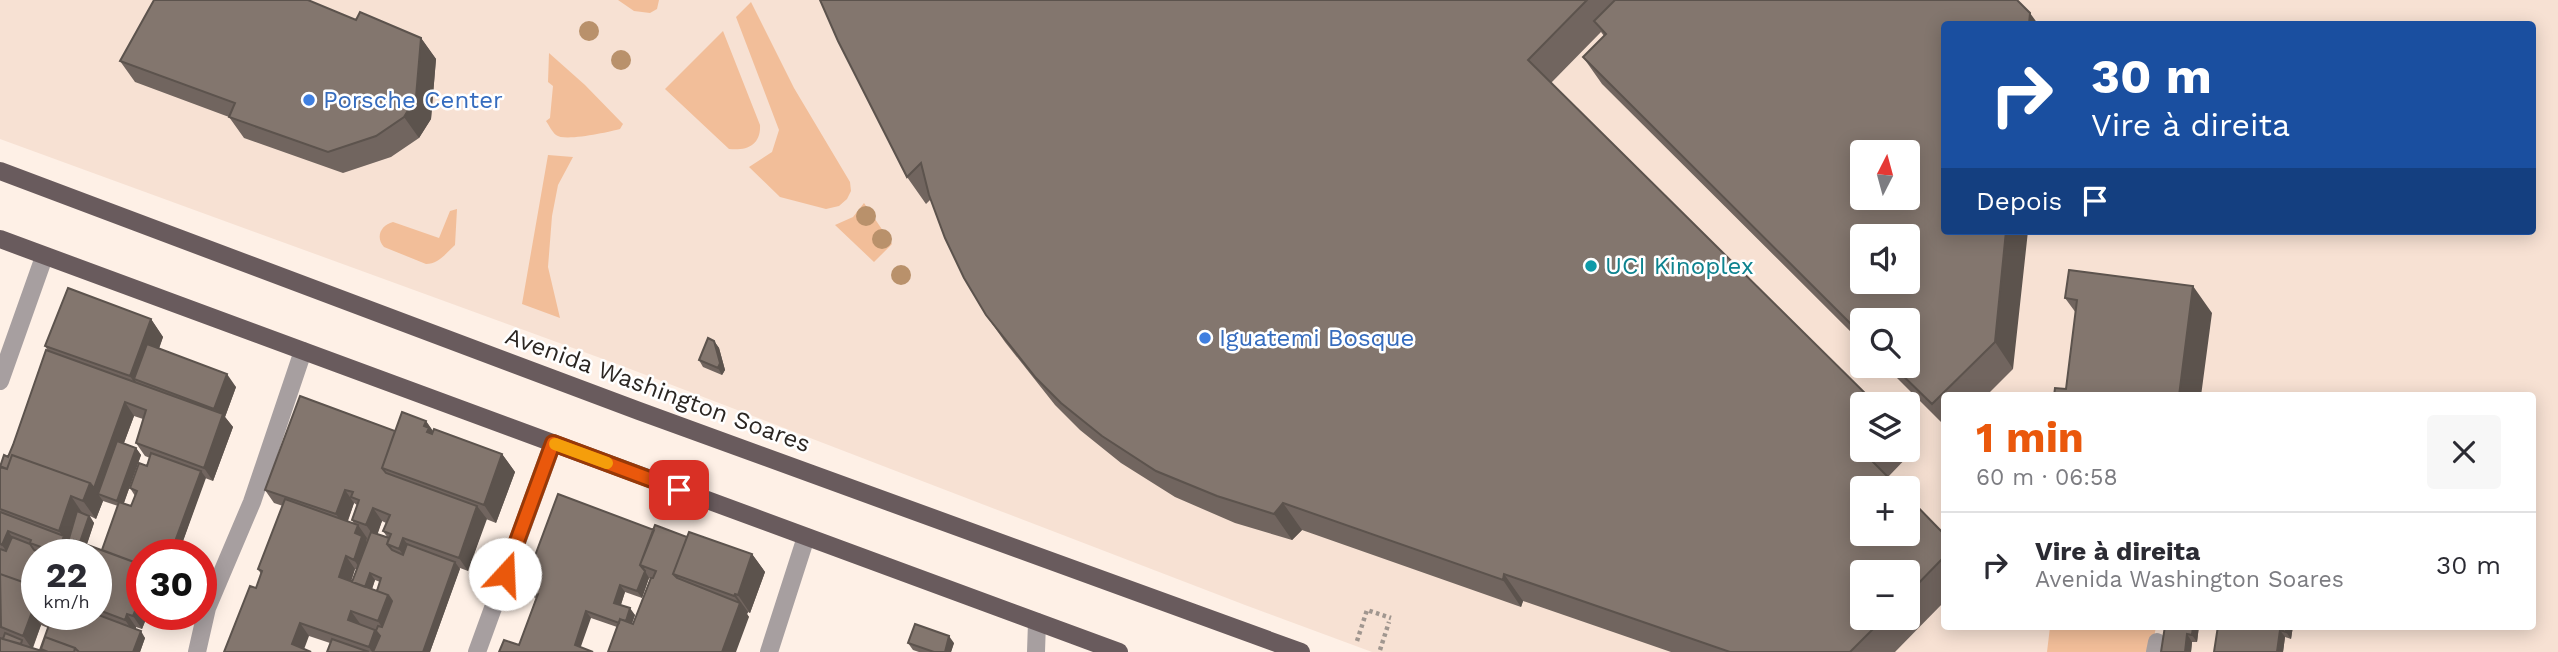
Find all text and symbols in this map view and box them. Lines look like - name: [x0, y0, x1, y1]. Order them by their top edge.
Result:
- text: 30 m: [2091, 47, 2212, 105]
- icon: right: [1976, 49, 2067, 140]
- place label: Porsche Center: [323, 86, 503, 114]
- marker: Porsche Center: [301, 92, 317, 108]
- text: Vire à direita: [2091, 106, 2290, 144]
- north arrow: [1850, 140, 1920, 210]
- map controls: [1850, 140, 1920, 630]
- icon: arrive: [2076, 182, 2114, 220]
- text: Depois: [1976, 186, 2062, 216]
- button: sound: [1850, 224, 1920, 294]
- place label: UCI Kinoplex: [1605, 252, 1754, 280]
- marker: UCI Kinoplex: [1583, 258, 1599, 274]
- button: search: [1850, 308, 1920, 378]
- street label: Avenida Washington Soares: [502, 322, 814, 458]
- place label: Iguatemi Bosque: [1219, 324, 1414, 352]
- marker: Iguatemi Bosque: [1197, 330, 1213, 346]
- button: layers: [1850, 392, 1920, 462]
- text: 1 min: [1976, 413, 2084, 462]
- button: close: [2427, 415, 2501, 489]
- pin: [649, 460, 709, 520]
- text: 60 m · 06:58: [1976, 464, 2118, 491]
- icon: arrive: [660, 471, 698, 509]
- button: +: [1850, 476, 1920, 546]
- text: Vire à direita: [2035, 536, 2200, 566]
- position arrow: [468, 537, 542, 611]
- speed limit sign: 30: [126, 539, 217, 630]
- icon: right: [1976, 546, 2014, 584]
- text: 30 m: [2436, 550, 2501, 580]
- text: 22: [46, 554, 87, 596]
- button: −: [1850, 560, 1920, 630]
- text: Avenida Washington Soares: [2035, 566, 2344, 593]
- text: km/h: [43, 591, 90, 612]

